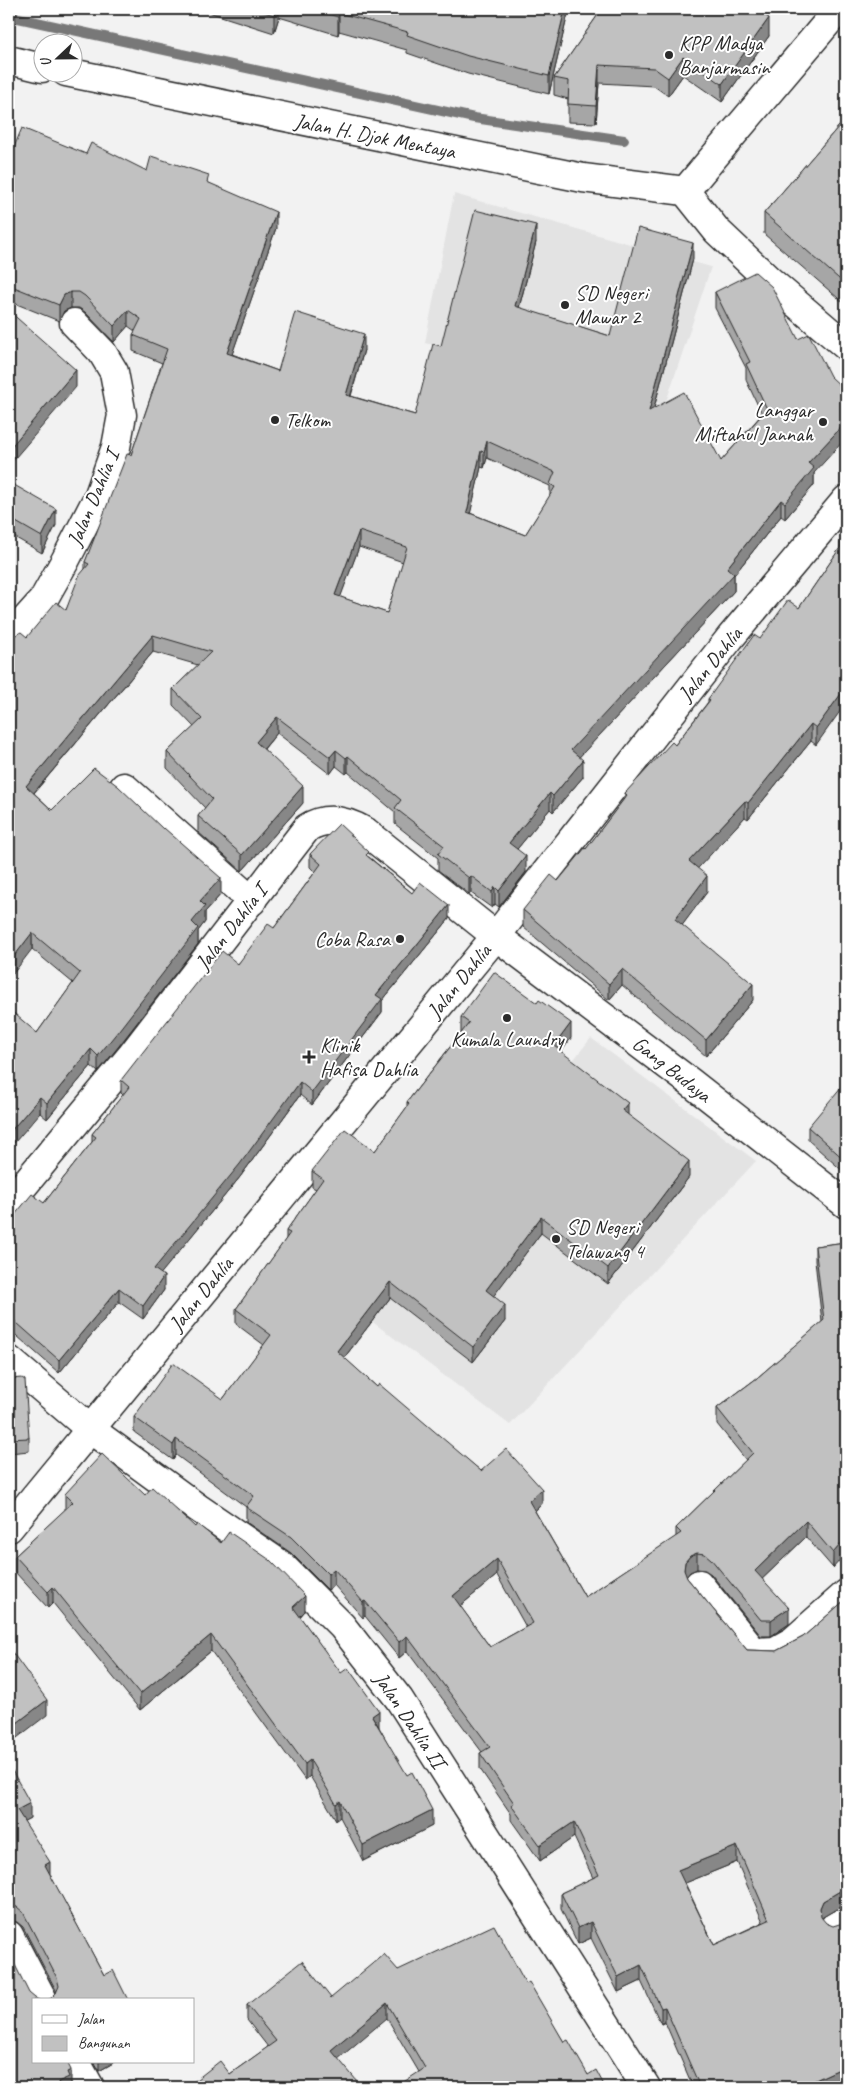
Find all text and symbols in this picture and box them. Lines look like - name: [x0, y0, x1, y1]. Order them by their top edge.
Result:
- place label: KPP Madya Banjarmasin: [679, 30, 771, 80]
- north arrow: [32, 32, 82, 82]
- marker: KPP Madya Banjarmasin: [663, 49, 675, 61]
- text: U: [36, 53, 56, 69]
- street label: Jalan H. Djok Mentaya: [292, 108, 459, 165]
- place label: SD Negeri Mawar 2: [575, 280, 650, 330]
- marker: SD Negeri Mawar 2: [559, 299, 571, 311]
- place label: Langgar Miftahul Jannah: [695, 397, 815, 447]
- place label: Telkom: [285, 407, 331, 433]
- marker: Telkom: [269, 414, 281, 426]
- marker: Langgar Miftahul Jannah: [817, 416, 829, 428]
- street label: Jalan Dahlia I: [61, 442, 127, 551]
- street label: Jalan Dahlia: [672, 620, 749, 707]
- street label: Jalan Dahlia I: [189, 875, 275, 976]
- place label: Coba Rasa: [315, 926, 392, 952]
- marker: Coba Rasa: [394, 933, 406, 945]
- street label: Jalan Dahlia: [421, 937, 498, 1024]
- marker: Kumala Laundry: [501, 1012, 513, 1024]
- place label: Kumala Laundry: [451, 1026, 565, 1052]
- street label: Gang Budaya: [627, 1030, 718, 1109]
- place label: Klinik Hafisa Dahlia: [320, 1032, 419, 1082]
- marker: Klinik Hafisa Dahlia: [302, 1050, 316, 1064]
- place label: SD Negeri Telawang 4: [566, 1214, 646, 1264]
- marker: SD Negeri Telawang 4: [550, 1233, 562, 1245]
- street label: Jalan Dahlia: [163, 1250, 240, 1337]
- street label: Jalan Dahlia II: [368, 1666, 454, 1777]
- legend: [32, 1998, 195, 2064]
- text: Jalan: [77, 2010, 105, 2029]
- text: Bangunan: [78, 2034, 131, 2053]

